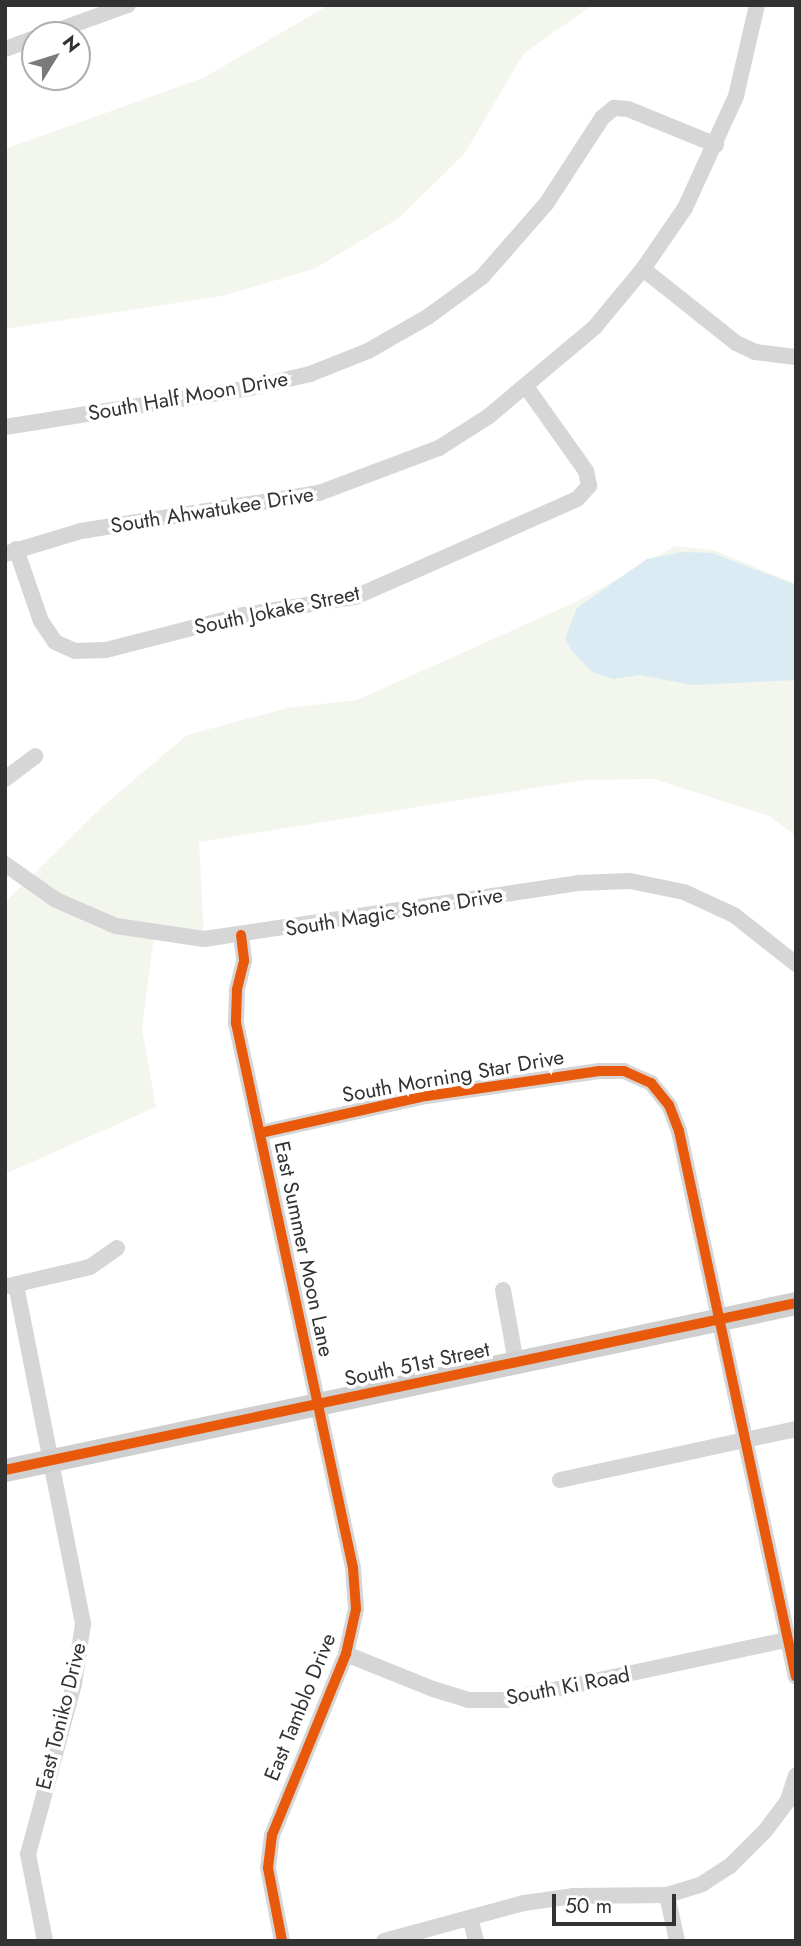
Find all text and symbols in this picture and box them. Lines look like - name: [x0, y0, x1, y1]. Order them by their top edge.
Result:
- north arrow: [21, 21, 91, 91]
- text: N: [56, 30, 87, 58]
- street label: South Half Moon Drive: [86, 366, 290, 426]
- street label: South Ahwatukee Drive: [109, 482, 315, 538]
- street label: South Jokake Street: [192, 580, 362, 640]
- street label: South Magic Stone Drive: [283, 882, 505, 942]
- street label: South Morning Star Drive: [340, 1044, 566, 1108]
- street label: East Summer Moon Lane: [269, 1139, 339, 1359]
- street label: South 51st Street: [342, 1336, 492, 1392]
- street label: East Tamblo Drive: [259, 1630, 341, 1784]
- street label: East Toniko Drive: [31, 1640, 91, 1792]
- street label: South Ki Road: [504, 1662, 632, 1710]
- scale bar: [556, 1880, 680, 1924]
- text: 50 m: [565, 1891, 612, 1921]

